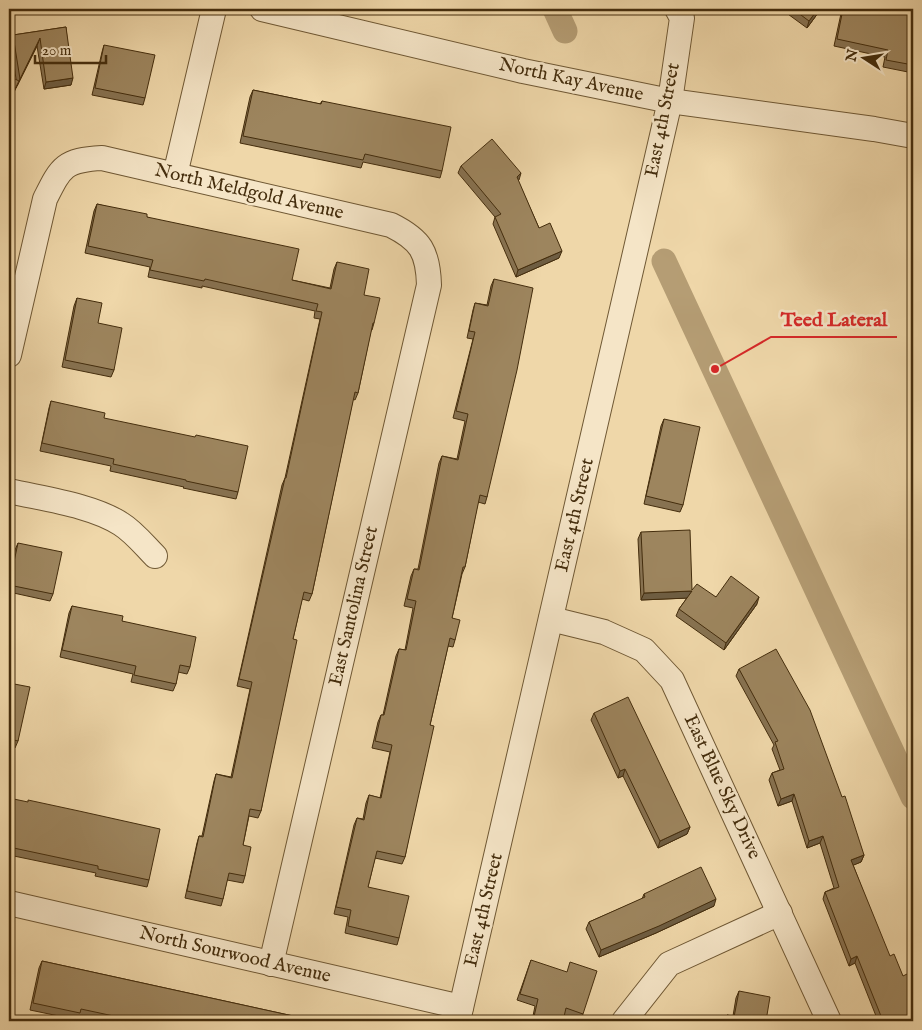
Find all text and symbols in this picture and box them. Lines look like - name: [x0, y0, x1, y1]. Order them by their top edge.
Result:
- scale bar: [35, 32, 106, 64]
- north arrow: [840, 32, 890, 82]
- text: 20 m: [42, 41, 72, 60]
- text: N: [842, 48, 862, 64]
- street label: North Kay Avenue: [497, 53, 646, 107]
- street label: East 4th Street: [640, 60, 686, 179]
- street label: North Meldgold Avenue: [152, 159, 346, 226]
- callout: Teed Lateral: [771, 302, 897, 337]
- text: Teed Lateral: [780, 308, 888, 333]
- street label: East 4th Street: [550, 455, 600, 574]
- street label: East Santolina Street: [324, 523, 384, 688]
- street label: East Blue Sky Drive: [678, 711, 766, 863]
- street label: East 4th Street: [459, 850, 509, 969]
- street label: North Sourwood Avenue: [137, 921, 333, 989]

